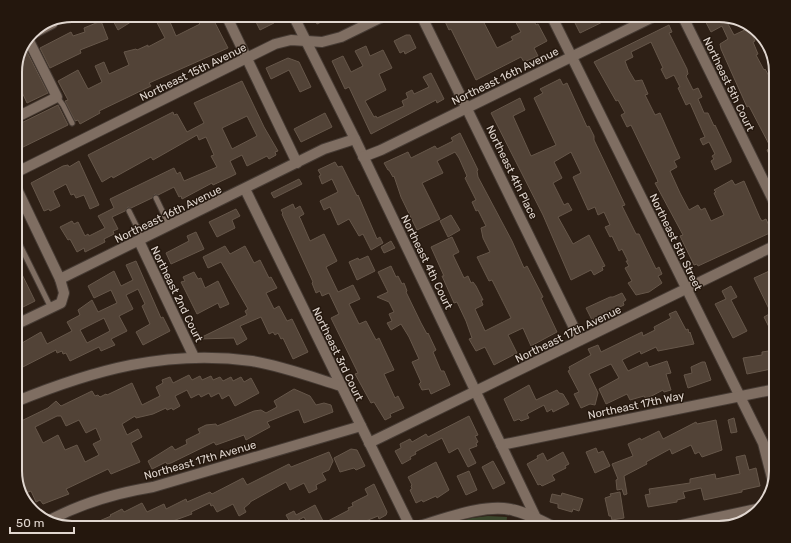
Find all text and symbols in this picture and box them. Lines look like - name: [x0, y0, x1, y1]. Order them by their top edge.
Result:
- street label: Northeast 5th Court: [700, 35, 757, 134]
- street label: Northeast 15th Avenue: [138, 41, 249, 104]
- street label: Northeast 16th Avenue: [450, 45, 561, 108]
- street label: Northeast 4th Place: [483, 123, 540, 221]
- street label: Northeast 16th Avenue: [113, 183, 224, 246]
- street label: Northeast 5th Street: [646, 192, 705, 293]
- street label: Northeast 4th Court: [398, 213, 455, 312]
- street label: Northeast 2nd Court: [148, 244, 206, 345]
- street label: Northeast 17th Avenue: [513, 303, 623, 366]
- street label: Northeast 3rd Court: [309, 305, 366, 404]
- street label: Northeast 17th Way: [587, 389, 686, 422]
- street label: Northeast 17th Avenue: [142, 438, 258, 483]
- scale bar: [10, 509, 74, 535]
- text: 50 m: [16, 516, 44, 530]

